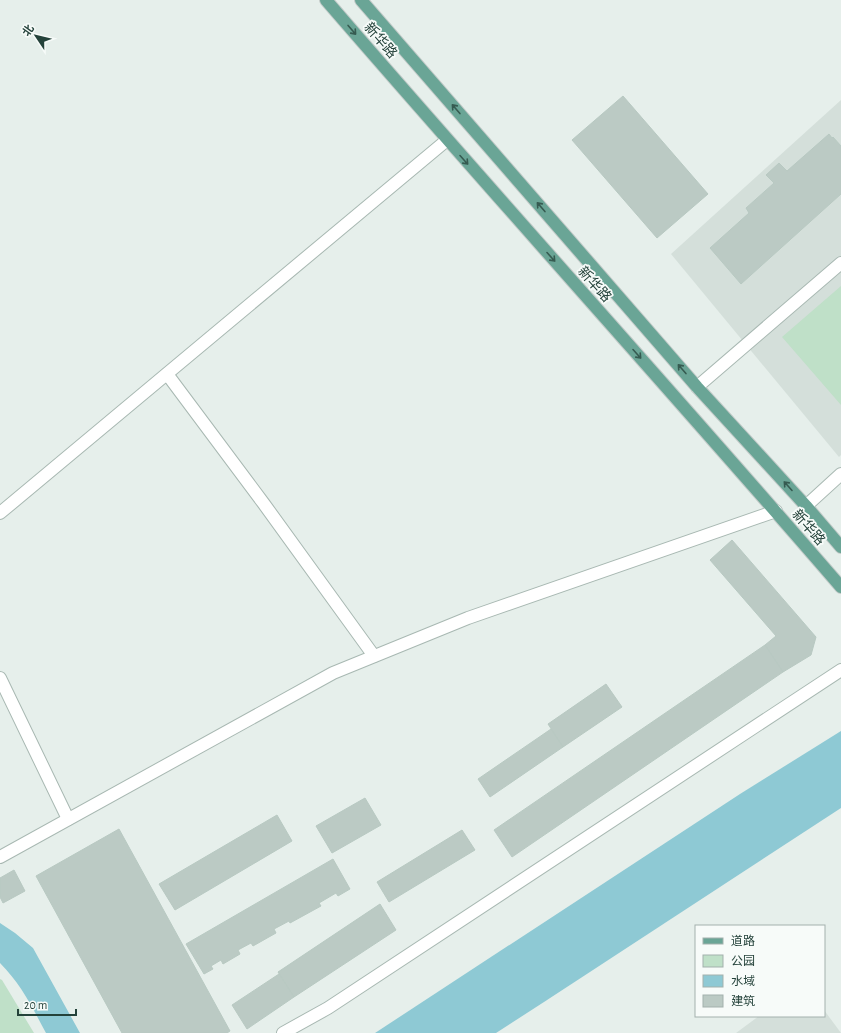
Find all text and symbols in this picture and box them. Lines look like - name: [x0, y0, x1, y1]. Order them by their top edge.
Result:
- north arrow: [16, 16, 56, 56]
- street label: 新华路: [361, 19, 401, 61]
- text: 北: [21, 23, 36, 38]
- one-way arrow: [347, 24, 356, 35]
- one-way arrow: [452, 104, 461, 115]
- one-way arrow: [460, 154, 469, 165]
- one-way arrow: [537, 202, 546, 213]
- one-way arrow: [546, 252, 555, 262]
- street label: 新华路: [575, 263, 615, 305]
- one-way arrow: [633, 349, 642, 359]
- one-way arrow: [677, 364, 686, 374]
- one-way arrow: [783, 481, 792, 491]
- street label: 新华路: [789, 506, 829, 548]
- legend: [695, 925, 825, 1017]
- text: 道路: [731, 934, 755, 947]
- text: 公园: [731, 955, 755, 967]
- text: 水域: [731, 975, 755, 987]
- scale bar: [18, 991, 76, 1017]
- text: 建筑: [731, 994, 755, 1007]
- text: 20 m: [24, 999, 47, 1011]

